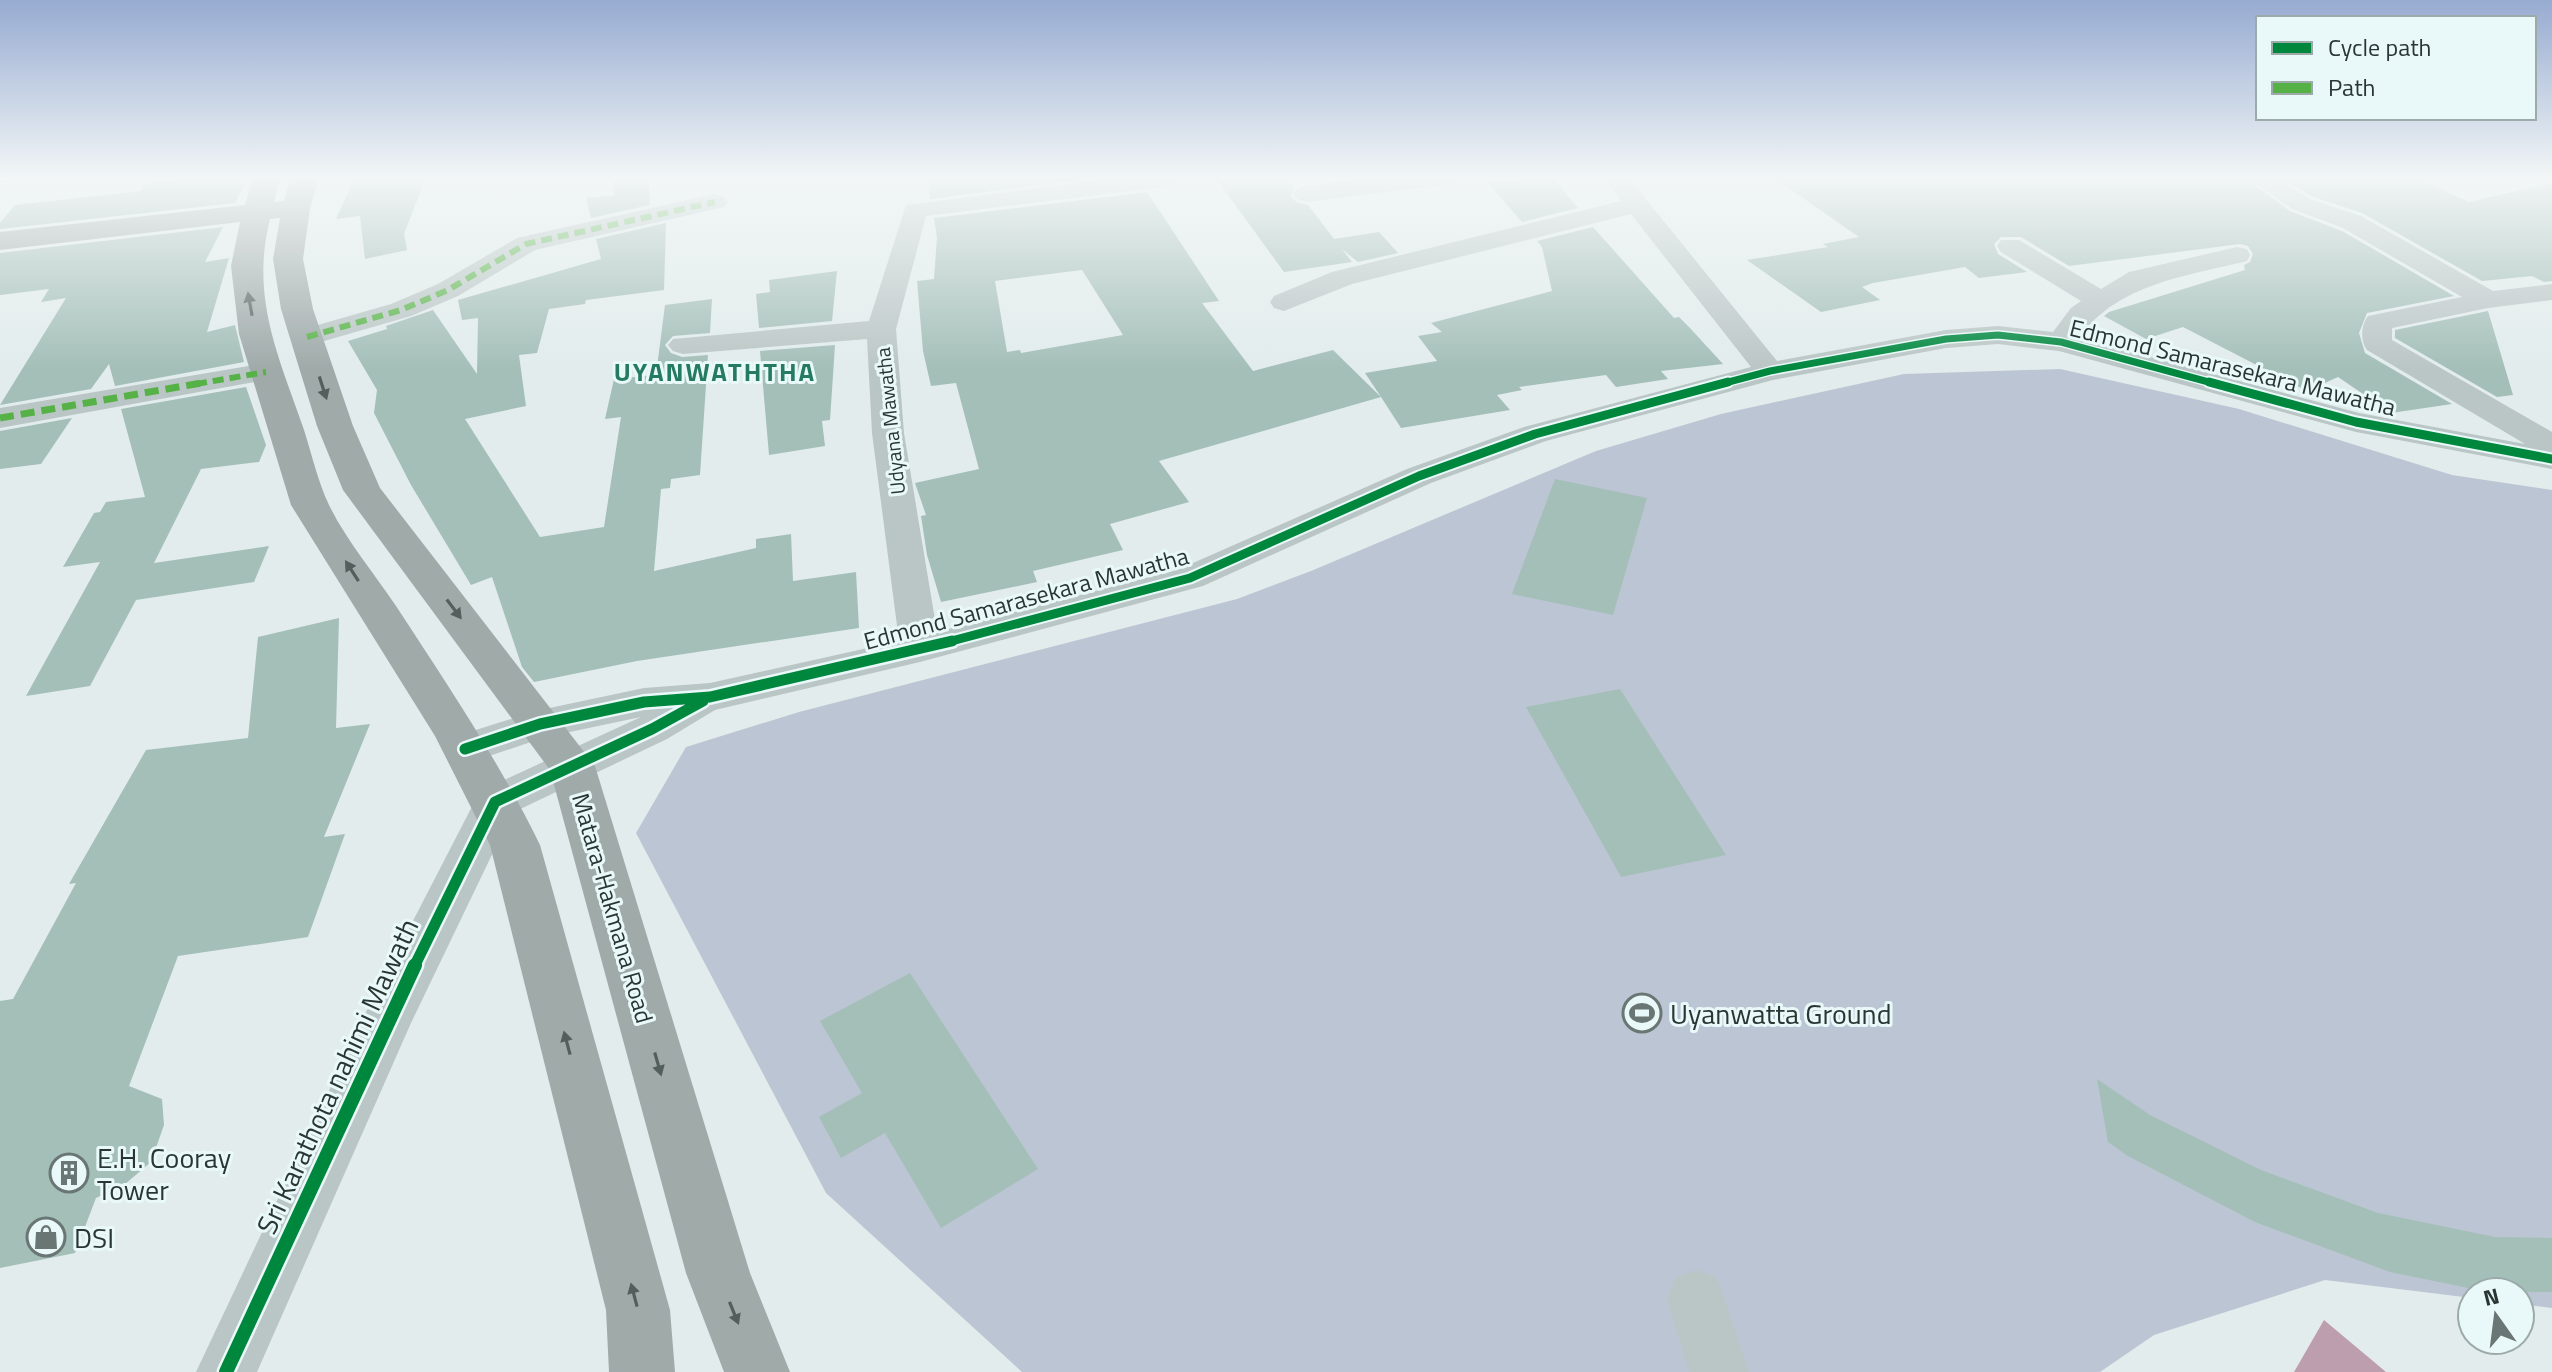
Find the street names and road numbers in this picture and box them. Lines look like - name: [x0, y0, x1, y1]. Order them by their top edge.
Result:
- street label: Edmond Samarasekara Mawatha: [2066, 309, 2400, 425]
- street label: Udyana Mawatha: [867, 346, 913, 496]
- street label: Edmond Samarasekara Mawatha: [860, 537, 1192, 659]
- street label: Matara-Hakmana Road: [563, 789, 663, 1027]
- street label: Sri Karathota nahimi Mawath: [245, 911, 429, 1241]

